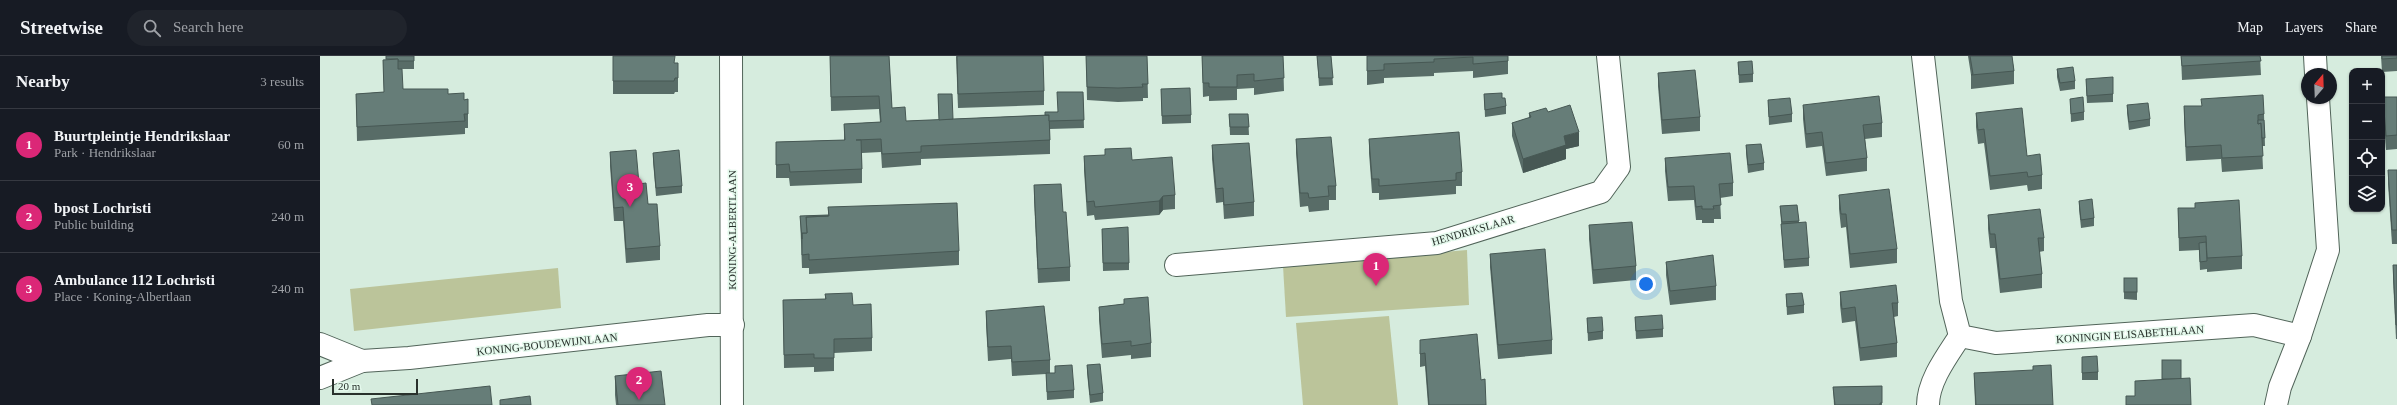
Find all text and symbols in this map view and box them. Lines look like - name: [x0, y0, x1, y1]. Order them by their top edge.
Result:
- search box: [127, 10, 407, 46]
- text: Streetwise: [20, 17, 103, 38]
- icon: search: [141, 17, 163, 39]
- text: Search here: [173, 19, 243, 35]
- text: Map: [2237, 20, 2263, 35]
- text: Layers: [2285, 20, 2323, 35]
- text: Share: [2345, 20, 2377, 35]
- north arrow: [2301, 68, 2337, 104]
- map controls: [2349, 68, 2385, 212]
- button: +: [2349, 68, 2385, 104]
- text: Nearby: [16, 72, 70, 91]
- text: 3 results: [260, 74, 304, 89]
- button: −: [2349, 104, 2385, 140]
- text: Buurtpleintje Hendrikslaar: [54, 128, 230, 144]
- text: 1: [26, 137, 32, 152]
- text: 60 m: [278, 137, 304, 152]
- button: locate: [2349, 140, 2385, 176]
- text: Park · Hendrikslaar: [54, 145, 156, 160]
- street label: KONING-ALBERTLAAN: [726, 170, 738, 290]
- pin: 3: [617, 174, 643, 207]
- button: layers: [2349, 176, 2385, 212]
- text: bpost Lochristi: [54, 200, 151, 216]
- text: 2: [26, 209, 32, 224]
- text: 240 m: [271, 209, 304, 224]
- street label: HENDRIKSLAAR: [1430, 212, 1516, 248]
- text: Public building: [54, 217, 134, 232]
- pin: 1: [1363, 253, 1389, 286]
- text: Ambulance 112 Lochristi: [54, 272, 215, 288]
- your location: [1636, 274, 1656, 294]
- text: 3: [26, 281, 32, 296]
- text: 240 m: [271, 281, 304, 296]
- text: Place · Koning-Albertlaan: [54, 289, 191, 304]
- street label: KONINGIN ELISABETHLAAN: [2056, 323, 2204, 345]
- street label: KONING-BOUDEWIJNLAAN: [476, 331, 618, 357]
- pin: 2: [626, 367, 652, 400]
- scale bar: [332, 377, 418, 396]
- text: 20 m: [338, 380, 360, 392]

